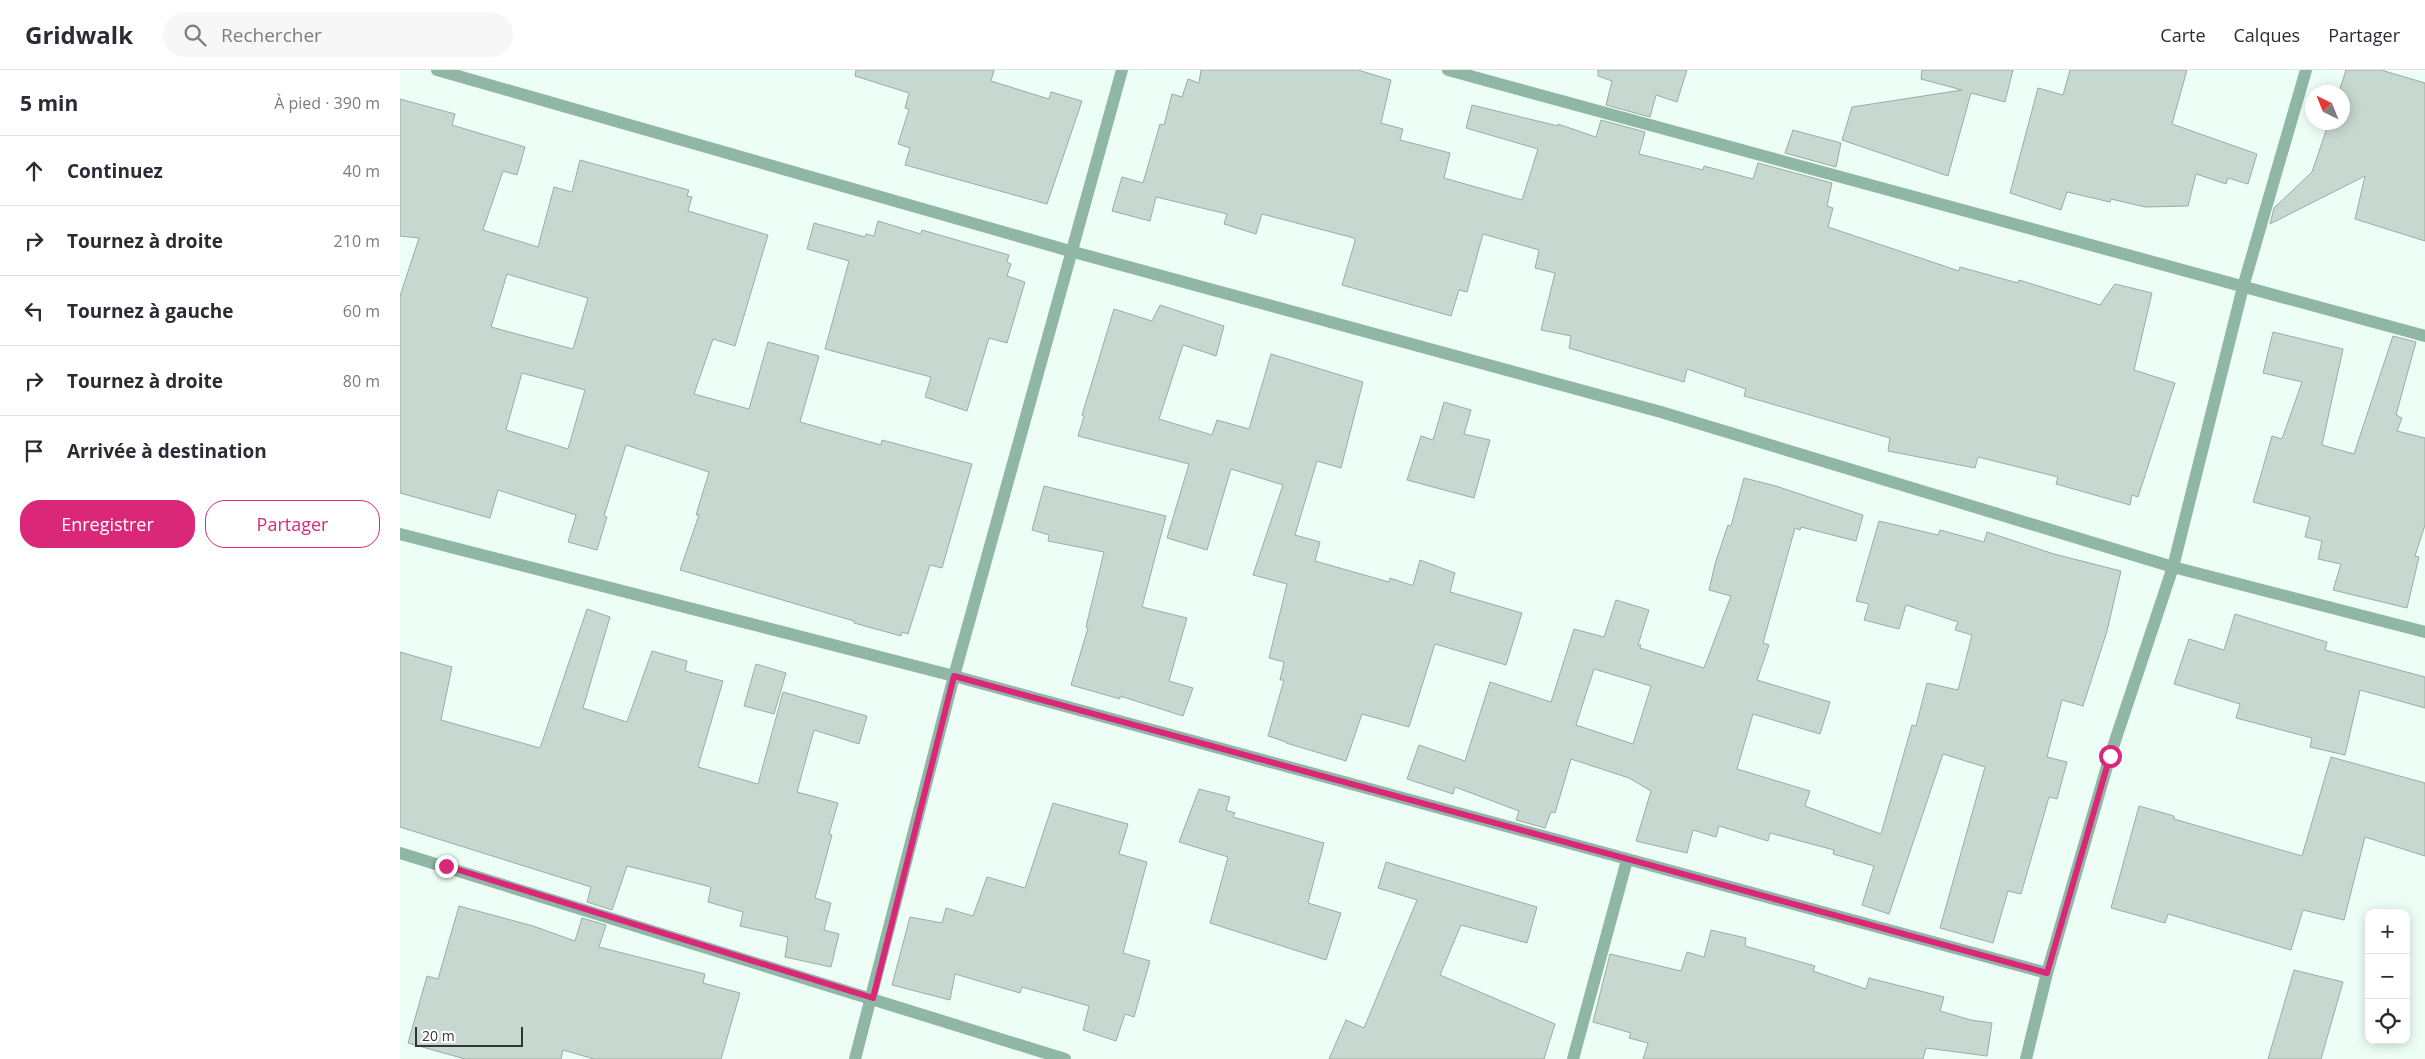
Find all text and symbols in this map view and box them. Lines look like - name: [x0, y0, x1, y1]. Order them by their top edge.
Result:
- search box: [163, 12, 513, 57]
- text: Gridwalk: [25, 18, 133, 51]
- icon: search: [181, 21, 209, 49]
- text: Rechercher: [221, 22, 322, 48]
- text: Carte: [2160, 23, 2206, 47]
- text: Calques: [2234, 23, 2300, 47]
- text: Partager: [2328, 23, 2400, 47]
- north arrow: [2305, 85, 2350, 130]
- text: 5 min: [20, 89, 78, 117]
- text: À pied · 390 m: [274, 92, 380, 114]
- icon: ahead: [20, 157, 48, 185]
- text: Continuez: [67, 158, 163, 184]
- text: 40 m: [343, 160, 380, 182]
- icon: right: [20, 227, 48, 255]
- text: Tournez à droite: [67, 228, 223, 254]
- text: 210 m: [334, 230, 380, 252]
- icon: left: [20, 297, 48, 325]
- text: Tournez à gauche: [67, 298, 233, 324]
- text: 60 m: [343, 300, 380, 322]
- icon: right: [20, 367, 48, 395]
- text: Tournez à droite: [67, 368, 223, 394]
- text: 80 m: [343, 370, 380, 392]
- icon: arrive: [20, 437, 48, 465]
- text: Arrivée à destination: [67, 438, 267, 464]
- button: Enregistrer: [20, 500, 195, 548]
- button: Partager: [205, 500, 380, 548]
- route start: [2099, 745, 2122, 768]
- route end: [435, 855, 458, 878]
- map controls: [2365, 909, 2410, 1044]
- button: +: [2365, 909, 2410, 954]
- button: −: [2365, 954, 2410, 999]
- button: locate: [2365, 999, 2410, 1044]
- scale bar: [415, 1024, 522, 1047]
- text: 20 m: [422, 1026, 455, 1045]

